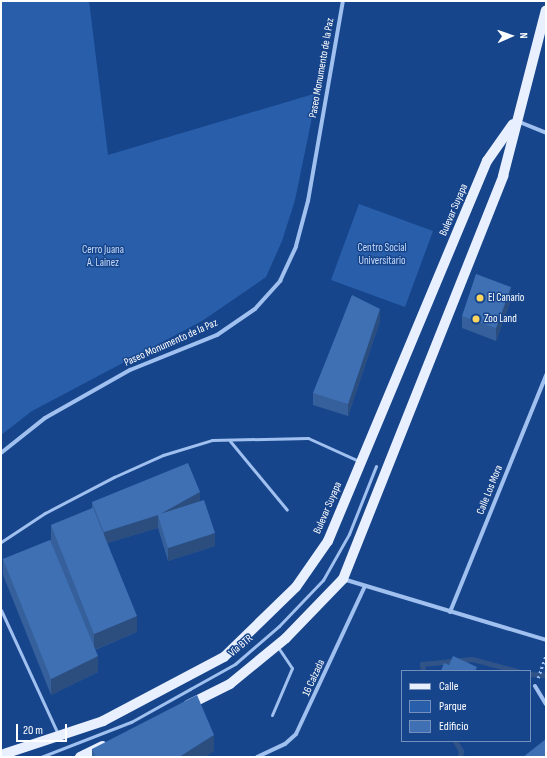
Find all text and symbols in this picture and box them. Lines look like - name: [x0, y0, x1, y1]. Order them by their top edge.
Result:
- north arrow: [491, 16, 531, 56]
- street label: Paseo Monumento de la Paz: [307, 17, 337, 119]
- text: N: [517, 32, 530, 39]
- street label: Bulevar Suyapa: [437, 182, 471, 238]
- park label: Centro Social Universitario: [357, 242, 407, 268]
- park label: Cerro Juana A. Lainez: [82, 244, 124, 270]
- place label: El Canario: [488, 291, 524, 305]
- marker: El Canario: [475, 293, 485, 303]
- place label: Zoo Land: [484, 312, 517, 326]
- marker: Zoo Land: [471, 314, 481, 324]
- street label: Paseo Monumento de la Paz: [122, 316, 220, 370]
- street label: Calle Los Mora: [474, 463, 506, 517]
- street label: Bulevar Suyapa: [311, 480, 345, 536]
- street label: Vía BTR: [226, 632, 256, 660]
- street label: 16 Calzada: [300, 658, 328, 698]
- legend: [401, 670, 531, 742]
- text: Calle: [439, 679, 459, 694]
- text: Parque: [439, 699, 467, 714]
- scale bar: [18, 716, 69, 742]
- text: Edificio: [439, 719, 468, 734]
- text: 20 m: [23, 723, 43, 738]

